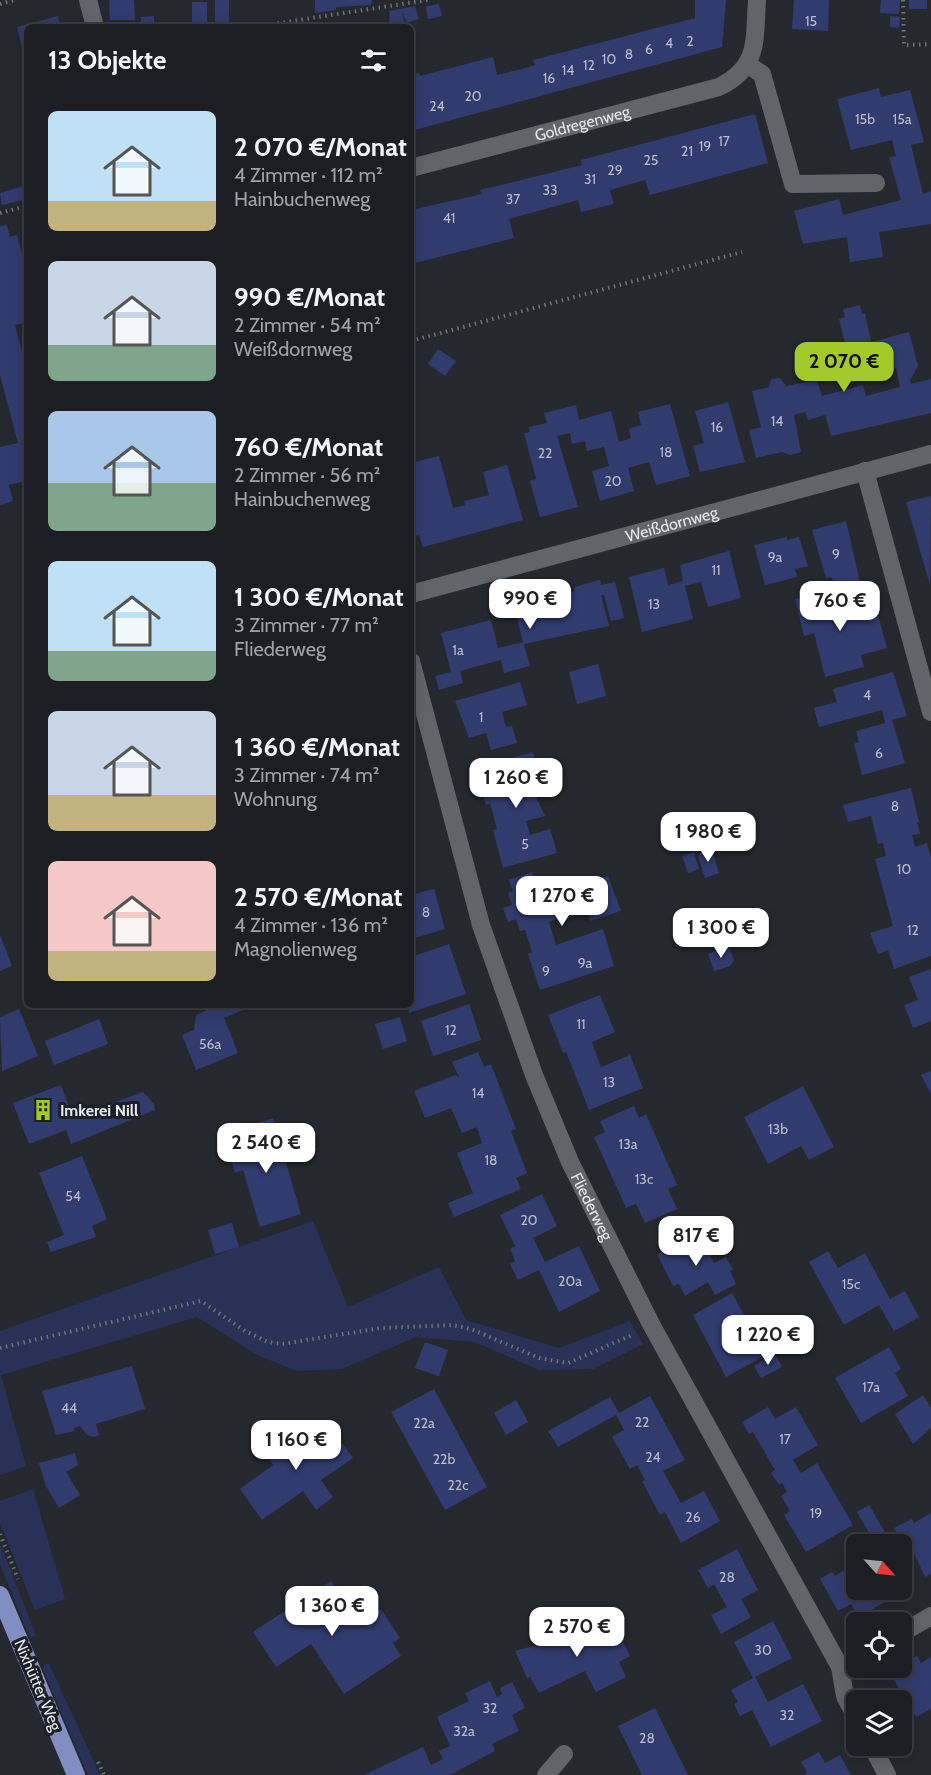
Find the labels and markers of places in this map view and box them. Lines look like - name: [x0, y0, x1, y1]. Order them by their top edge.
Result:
- pin: 2 070 €: [789, 342, 899, 393]
- pin: 990 €: [488, 579, 572, 630]
- pin: 760 €: [798, 581, 882, 632]
- pin: 1 260 €: [461, 758, 571, 809]
- pin: 1 980 €: [653, 812, 763, 863]
- pin: 1 270 €: [507, 876, 617, 927]
- pin: 1 300 €: [666, 908, 776, 959]
- building icon: Imkerei Nill: [31, 1098, 55, 1122]
- place label: Imkerei Nill: [60, 1101, 138, 1120]
- pin: 2 540 €: [211, 1123, 321, 1174]
- pin: 817 €: [654, 1216, 738, 1267]
- pin: 1 220 €: [713, 1315, 823, 1366]
- pin: 1 160 €: [241, 1420, 351, 1471]
- pin: 1 360 €: [277, 1586, 387, 1637]
- pin: 2 570 €: [522, 1607, 632, 1658]

